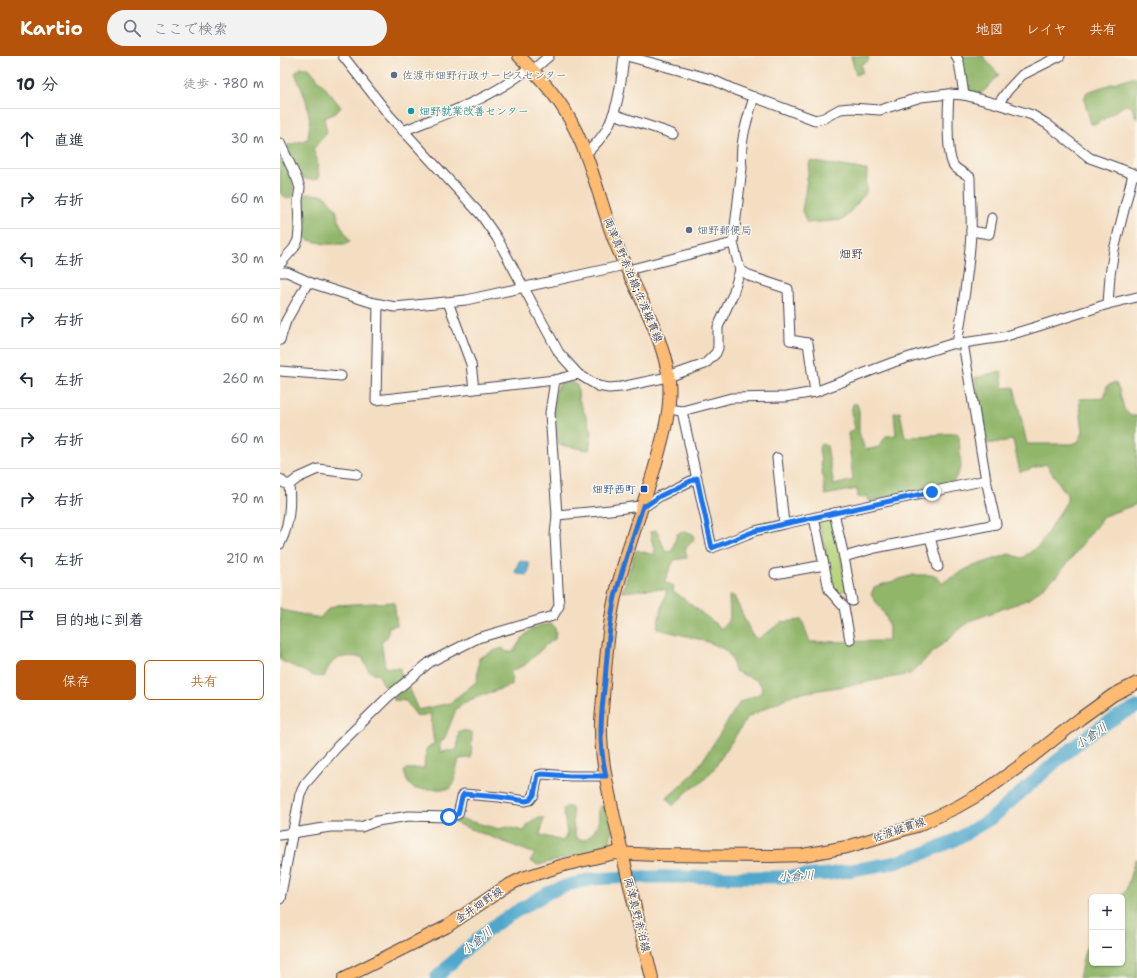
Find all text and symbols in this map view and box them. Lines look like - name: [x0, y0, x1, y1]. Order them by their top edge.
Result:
- search box: [107, 10, 387, 46]
- text: Kartio: [20, 16, 83, 41]
- icon: search: [121, 17, 143, 39]
- text: ここで検索: [153, 19, 228, 39]
- text: 地図: [976, 20, 1004, 38]
- text: レイヤ: [1026, 20, 1067, 38]
- text: 共有: [1089, 20, 1117, 38]
- place label: 佐渡市畑野行政サービスセンター: [402, 68, 567, 83]
- marker: 佐渡市畑野行政サービスセンター: [389, 70, 399, 80]
- text: 10 分: [16, 73, 58, 95]
- text: 徒歩 · 780 m: [183, 75, 264, 92]
- place label: 畑野就業改善センター: [419, 104, 529, 119]
- marker: 畑野就業改善センター: [406, 106, 416, 116]
- icon: ahead: [16, 128, 38, 150]
- text: 直進: [54, 130, 84, 150]
- text: 30 m: [230, 130, 264, 147]
- icon: right: [16, 188, 38, 210]
- text: 右折: [54, 190, 84, 210]
- text: 60 m: [231, 190, 264, 207]
- street label: 両津真野赤泊線;佐渡縦貫線: [600, 215, 666, 345]
- place label: 畑野郵便局: [697, 223, 752, 238]
- marker: 畑野郵便局: [684, 225, 694, 235]
- district label: 畑野: [839, 246, 863, 262]
- icon: left: [16, 248, 38, 270]
- text: 左折: [54, 250, 84, 270]
- text: 30 m: [230, 250, 264, 267]
- icon: right: [16, 308, 38, 330]
- text: 右折: [54, 310, 84, 330]
- text: 60 m: [231, 310, 264, 327]
- icon: left: [16, 368, 38, 390]
- text: 左折: [54, 370, 84, 390]
- text: 260 m: [222, 370, 264, 387]
- icon: right: [16, 428, 38, 450]
- text: 右折: [54, 430, 84, 450]
- text: 60 m: [231, 430, 264, 447]
- place label: 畑野西町: [592, 482, 636, 497]
- route end: [923, 483, 941, 501]
- marker: 畑野西町: [639, 484, 649, 494]
- icon: right: [16, 488, 38, 510]
- text: 右折: [54, 490, 84, 510]
- text: 70 m: [230, 490, 264, 507]
- icon: left: [16, 548, 38, 570]
- text: 左折: [54, 550, 84, 570]
- text: 210 m: [226, 550, 264, 567]
- icon: arrive: [16, 608, 38, 630]
- text: 目的地に到着: [54, 610, 144, 630]
- button: 保存: [16, 660, 136, 700]
- button: 共有: [144, 660, 264, 700]
- water label: 小倉川: [1072, 719, 1110, 753]
- route start: [440, 808, 458, 826]
- street label: 佐渡縦貫線: [871, 814, 927, 846]
- water label: 小倉川: [778, 867, 814, 885]
- street label: 両津真野赤泊線: [620, 876, 654, 954]
- street label: 金井畑野線: [452, 883, 506, 927]
- map controls: [1089, 894, 1125, 966]
- button: +: [1089, 894, 1125, 930]
- water label: 小倉川: [458, 923, 496, 959]
- button: −: [1089, 930, 1125, 966]

